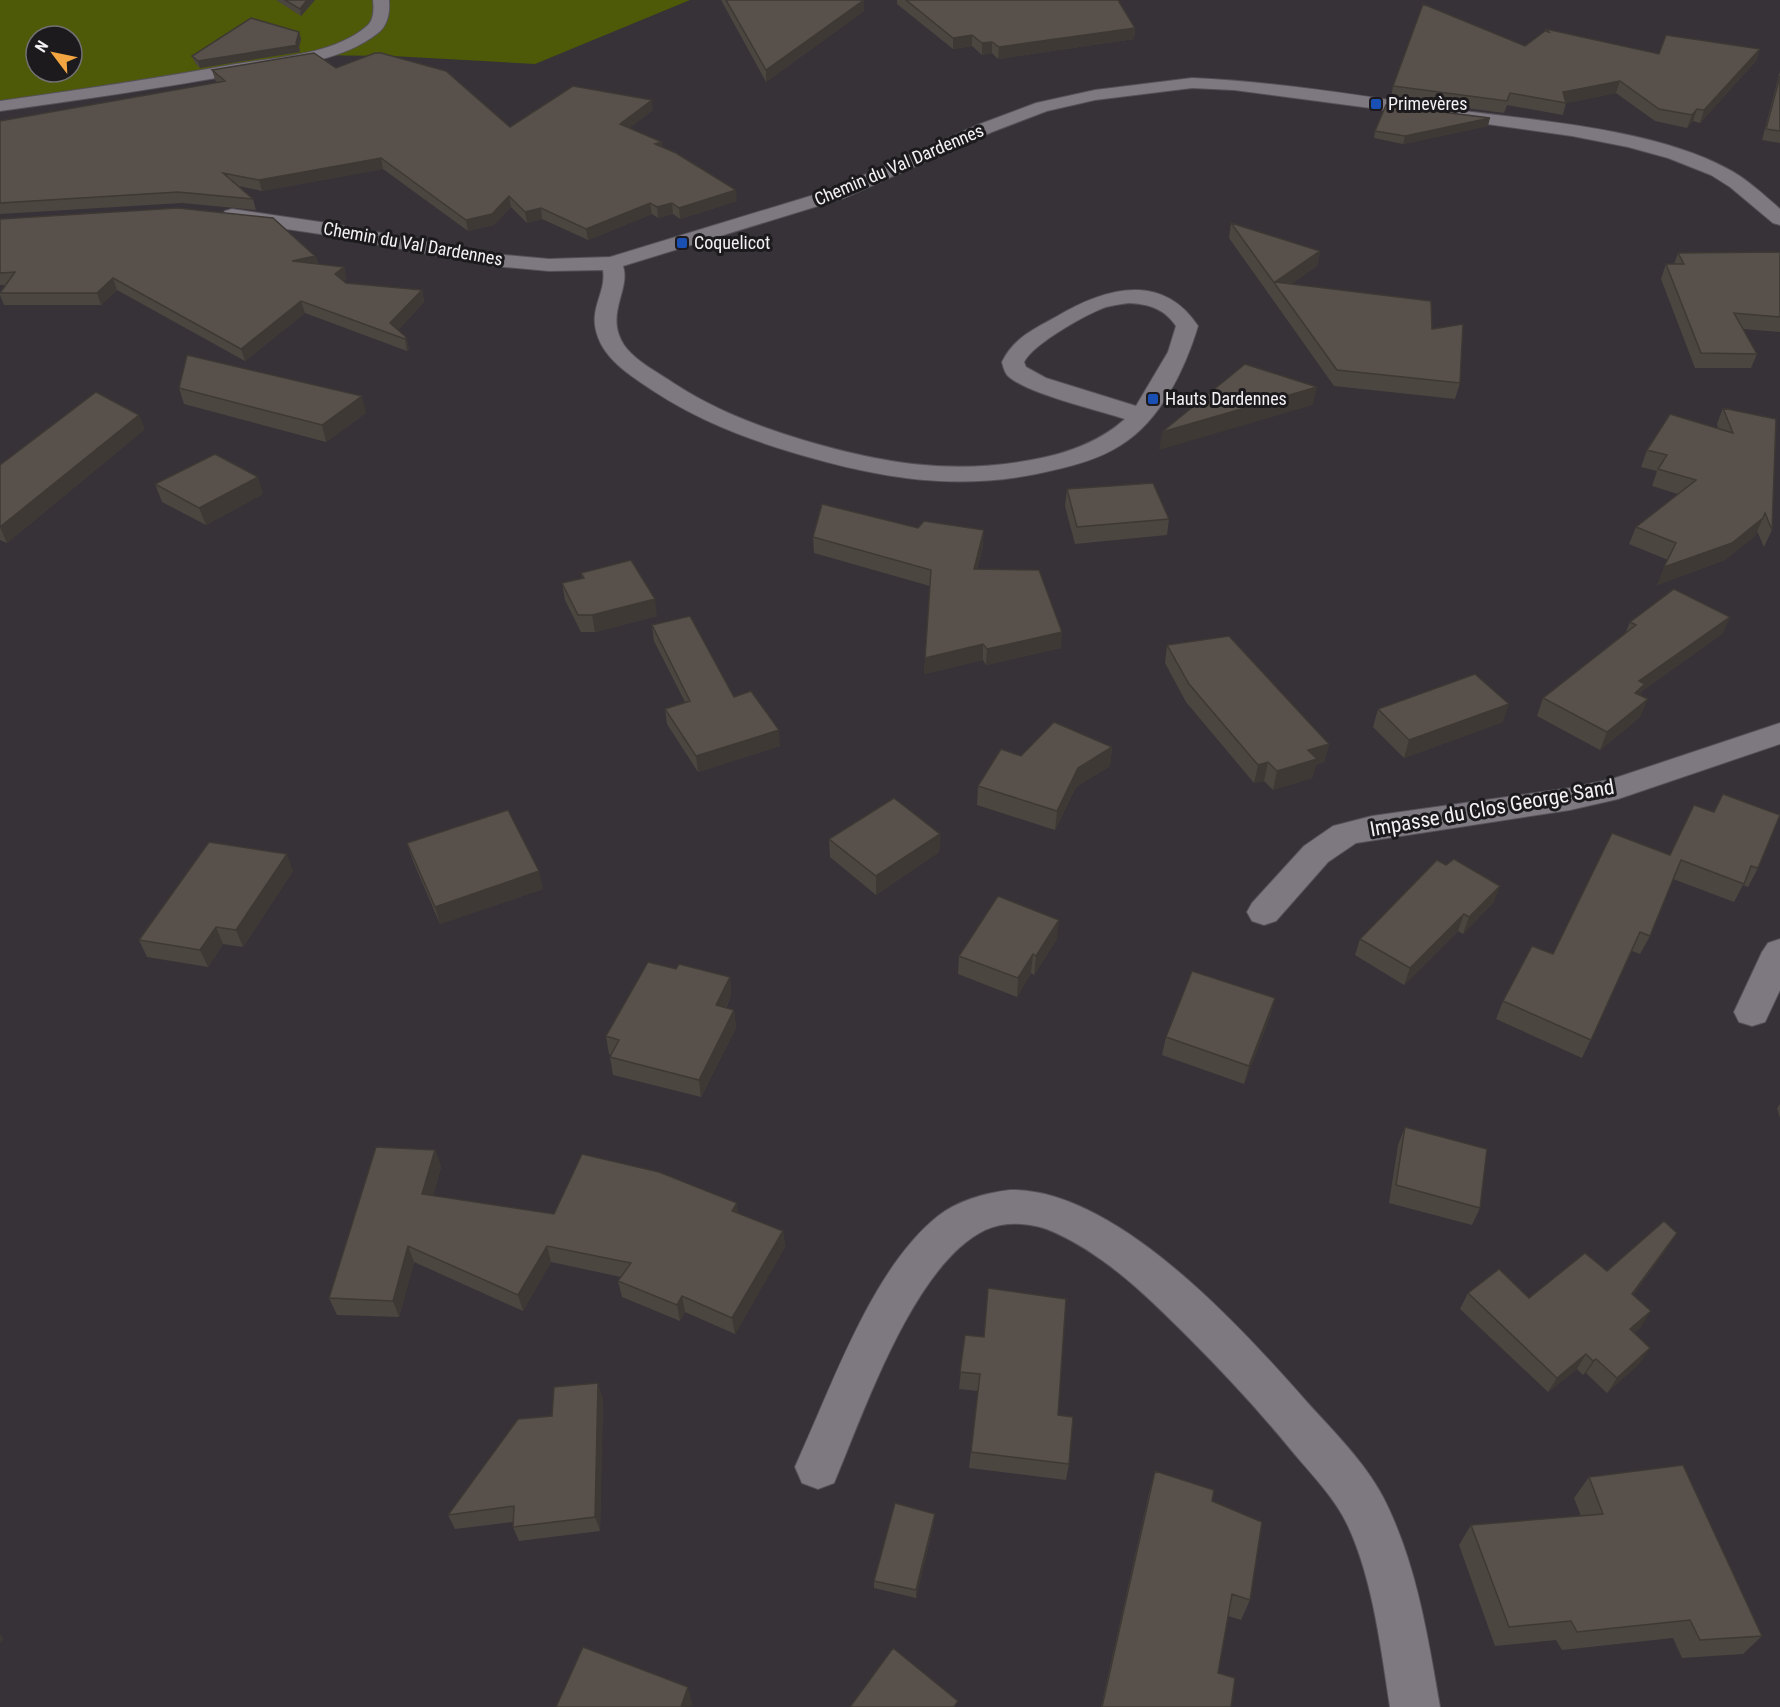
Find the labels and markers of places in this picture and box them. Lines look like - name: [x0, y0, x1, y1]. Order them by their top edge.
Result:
- place label: Primevères: [1388, 93, 1467, 114]
- marker: Primevères: [1369, 97, 1383, 111]
- place label: Coquelicot: [694, 232, 770, 253]
- marker: Coquelicot: [675, 236, 689, 250]
- place label: Hauts Dardennes: [1165, 388, 1287, 409]
- marker: Hauts Dardennes: [1146, 392, 1160, 406]

